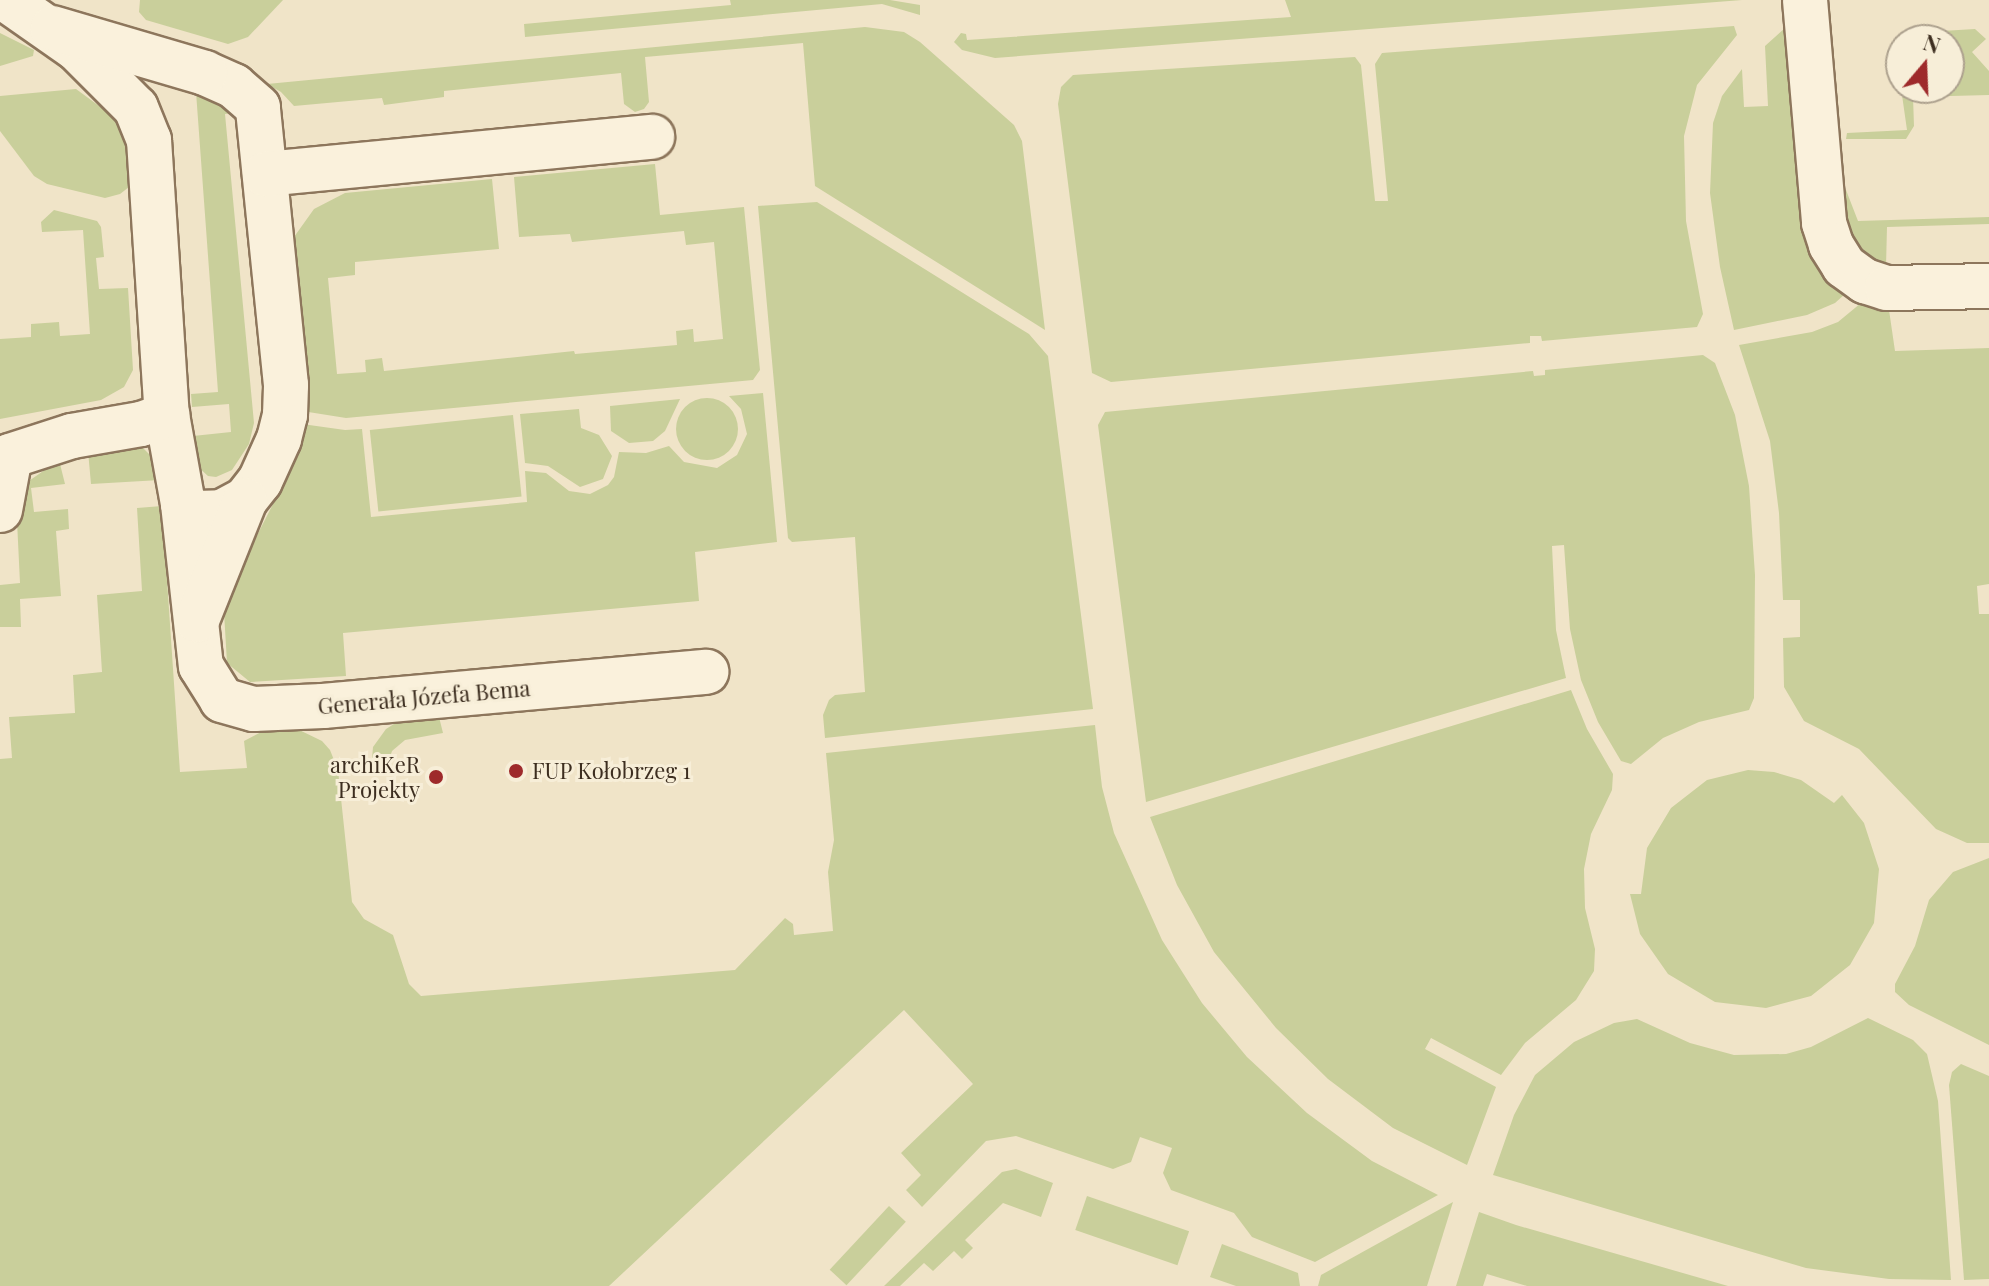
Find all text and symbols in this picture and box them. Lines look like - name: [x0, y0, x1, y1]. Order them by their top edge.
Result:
- north arrow: [1885, 24, 1965, 104]
- text: N: [1920, 26, 1945, 60]
- street label: Generała Józefa Bema: [316, 675, 532, 719]
- place label: archiKeR Projekty: [330, 751, 420, 802]
- place label: FUP Kołobrzeg 1: [532, 758, 691, 784]
- marker: FUP Kołobrzeg 1: [507, 762, 525, 780]
- marker: archiKeR Projekty: [427, 768, 445, 786]

